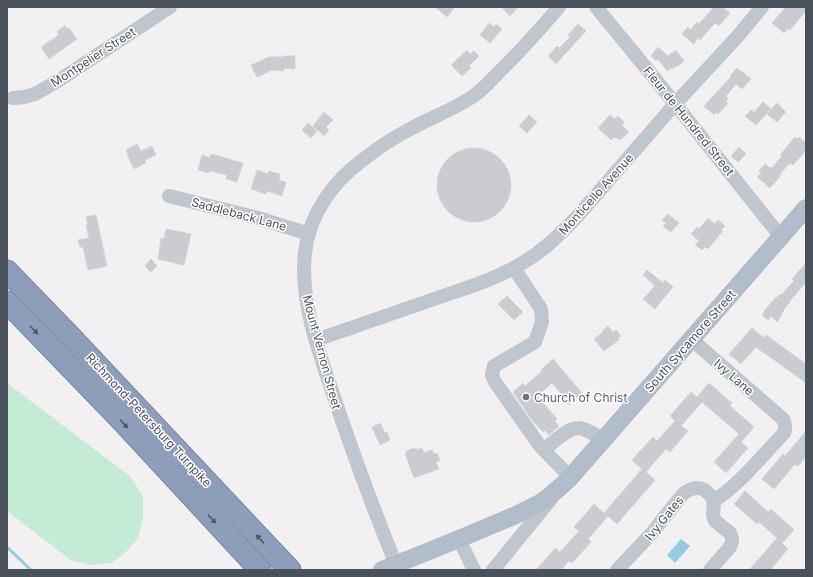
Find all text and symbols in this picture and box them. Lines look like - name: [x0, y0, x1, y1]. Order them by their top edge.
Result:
- street label: Montpelier Street: [48, 24, 138, 90]
- street label: Fleur de Hundred Street: [640, 63, 738, 179]
- street label: Monticello Avenue: [556, 150, 636, 238]
- street label: Saddleback Lane: [190, 194, 288, 234]
- street label: South Sycamore Street: [642, 287, 739, 395]
- street label: Mount Vernon Street: [300, 293, 344, 411]
- one-way arrow: [29, 325, 39, 335]
- street label: Richmond-Petersburg Turnpike: [83, 350, 215, 490]
- street label: Ivy Lane: [711, 356, 757, 398]
- place label: Church of Christ: [534, 390, 627, 405]
- marker: Church of Christ: [521, 392, 531, 402]
- one-way arrow: [119, 419, 129, 429]
- street label: Ivy Gates: [641, 493, 687, 543]
- one-way arrow: [208, 514, 217, 524]
- one-way arrow: [256, 534, 265, 543]

